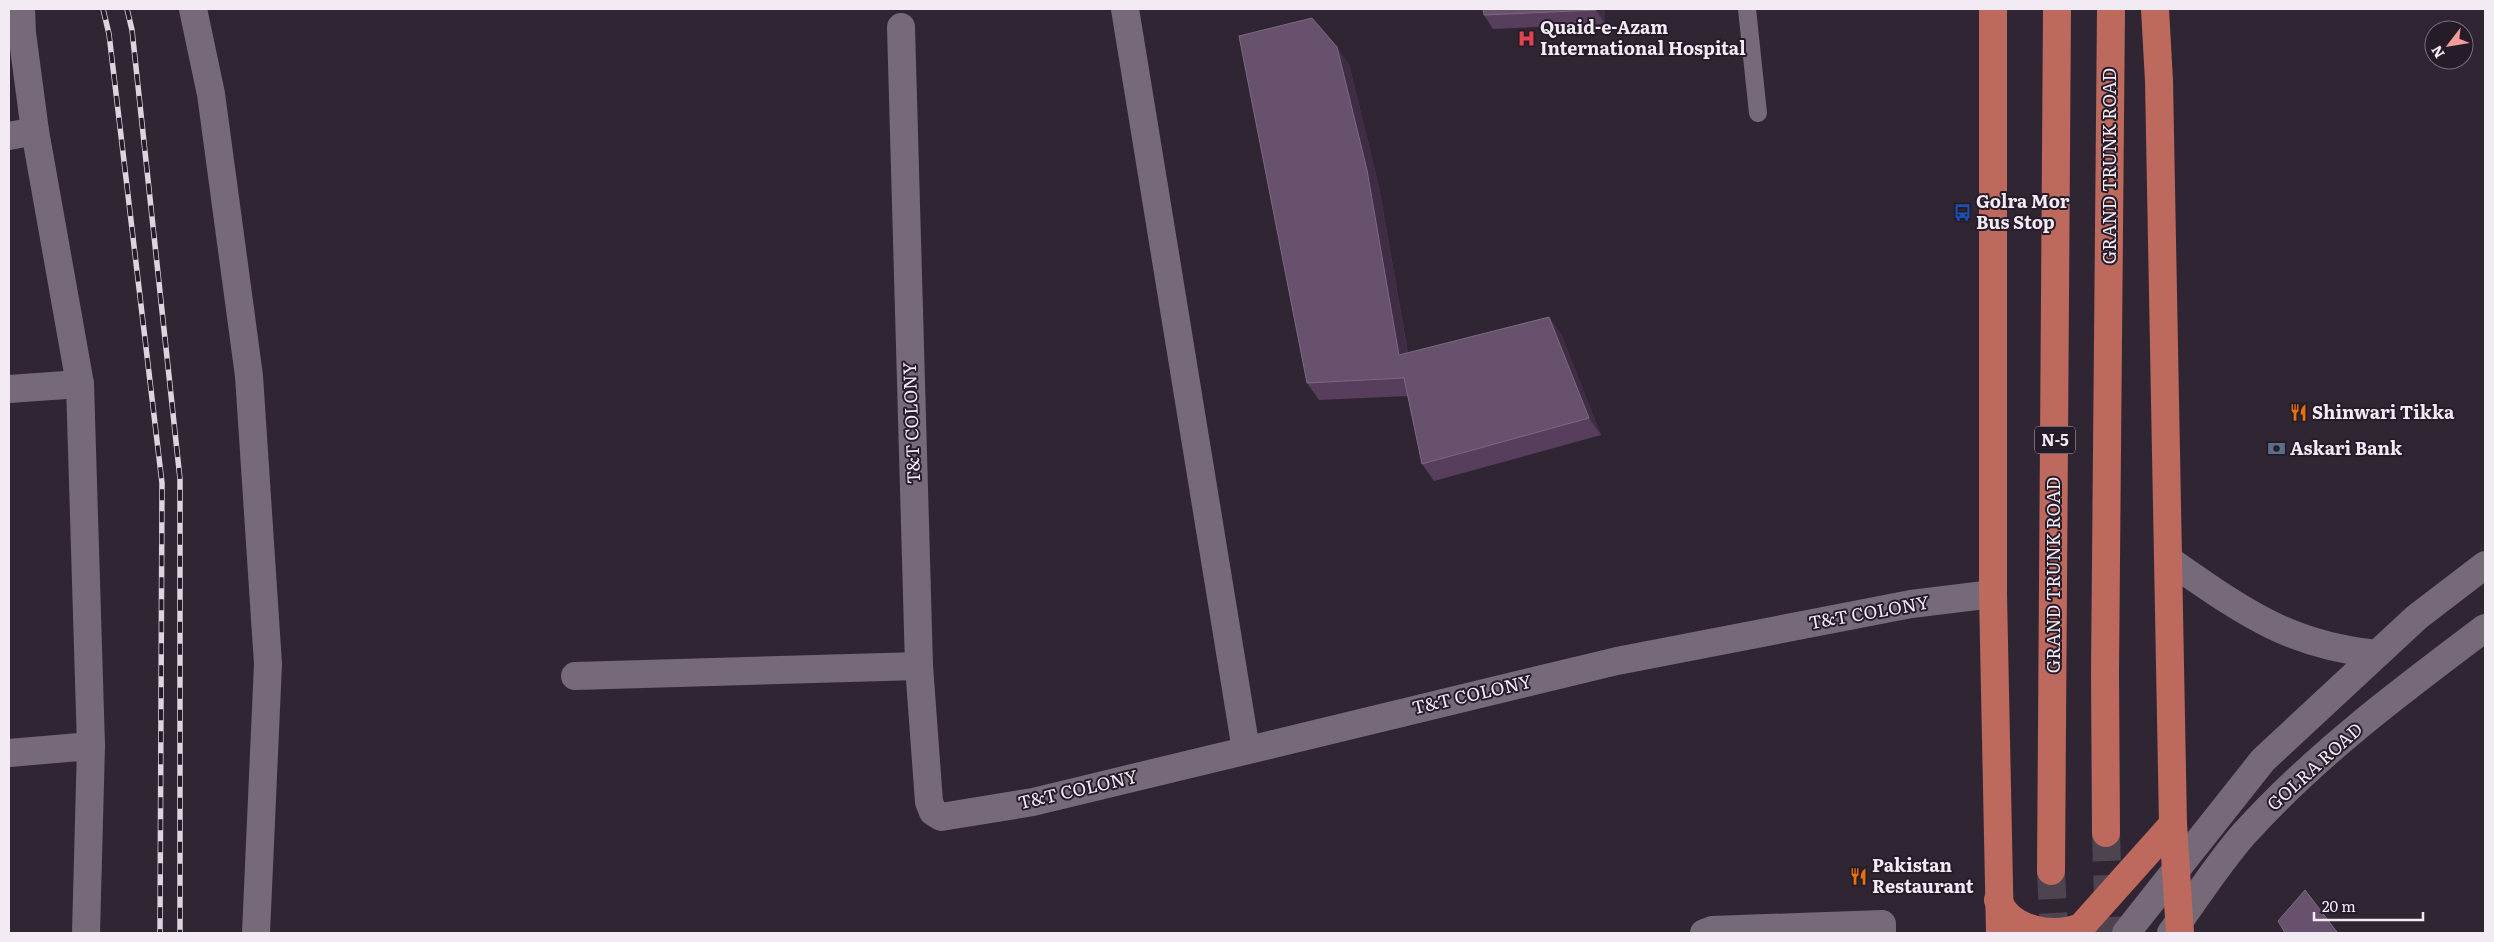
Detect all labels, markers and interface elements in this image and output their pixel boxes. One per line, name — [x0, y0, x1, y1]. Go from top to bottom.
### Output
place label: Quaid-e-Azam International Hospital — [1540, 13, 1746, 61]
north arrow — [2424, 20, 2474, 70]
hospital icon: Quaid-e-Azam International Hospital — [1516, 28, 1536, 48]
text: N — [2425, 42, 2449, 62]
street label: GRAND TRUNK ROAD — [2095, 68, 2122, 264]
place label: Golra Mor Bus Stop — [1976, 187, 2070, 235]
bus stop icon: Golra Mor Bus Stop — [1952, 202, 1972, 222]
street label: T&T COLONY — [895, 361, 926, 485]
place label: Shinwari Tikka — [2312, 398, 2455, 425]
restaurant icon: Shinwari Tikka — [2288, 403, 2308, 423]
road number: N-5 — [2035, 426, 2075, 454]
place label: Askari Bank — [2290, 434, 2403, 461]
bank icon: Askari Bank — [2266, 439, 2286, 459]
street label: GRAND TRUNK ROAD — [2039, 477, 2066, 673]
street label: T&T COLONY — [1806, 588, 1931, 635]
street label: T&T COLONY — [1409, 667, 1534, 720]
street label: GOLRA ROAD — [2260, 715, 2368, 816]
street label: T&T COLONY — [1015, 762, 1140, 815]
place label: Pakistan Restaurant — [1872, 851, 1974, 899]
restaurant icon: Pakistan Restaurant — [1848, 866, 1868, 886]
scale bar — [2314, 890, 2423, 922]
text: 20 m — [2322, 894, 2356, 917]

